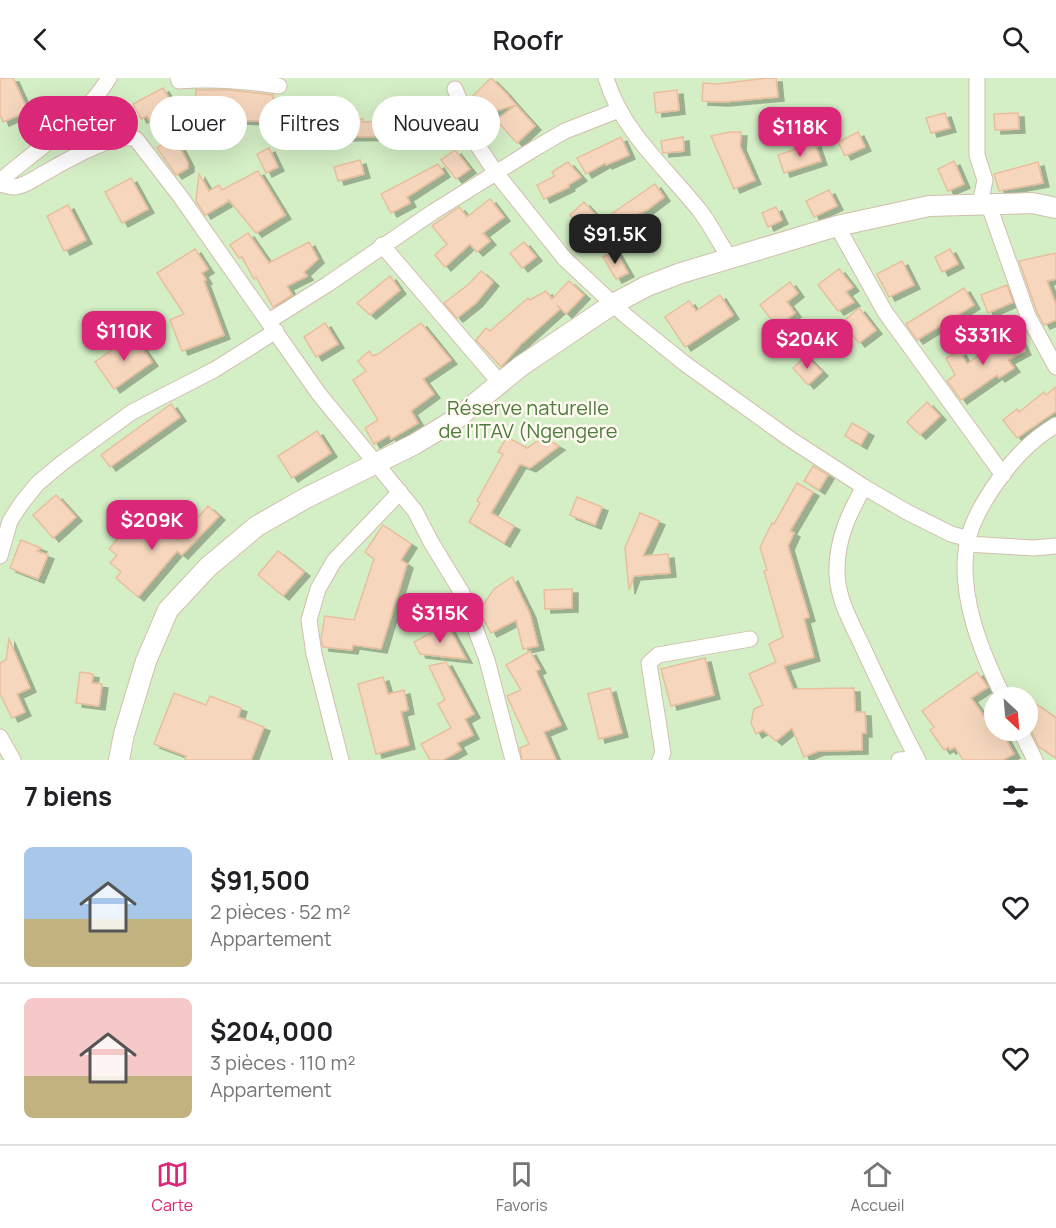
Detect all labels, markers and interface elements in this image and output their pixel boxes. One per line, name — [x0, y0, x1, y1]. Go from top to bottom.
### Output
text: Roofr — [493, 21, 563, 58]
icon: back — [24, 23, 57, 56]
icon: search — [999, 23, 1032, 56]
chip: Acheter — [18, 96, 138, 150]
chip: Louer — [150, 96, 247, 150]
chip: Filtres — [259, 96, 360, 150]
chip: Nouveau — [372, 96, 500, 150]
pin: $118K — [758, 107, 842, 158]
text: $118K — [772, 113, 828, 140]
pin: $91.5K — [566, 214, 664, 265]
text: $91.5K — [583, 220, 647, 247]
pin: $110K — [82, 311, 166, 362]
pin: $331K — [941, 315, 1025, 366]
text: $110K — [96, 317, 152, 344]
pin: $204K — [765, 319, 849, 370]
text: $331K — [954, 321, 1012, 348]
text: $204K — [776, 325, 838, 352]
park label: Réserve naturelle de l'ITAV (Ngengere — [439, 394, 617, 444]
pin: $209K — [110, 500, 194, 551]
text: $209K — [121, 506, 184, 533]
pin: $315K — [398, 593, 482, 644]
text: $315K — [411, 599, 469, 626]
north arrow — [984, 687, 1038, 741]
map controls — [984, 687, 1038, 741]
text: 7 biens — [24, 778, 112, 814]
icon: filters — [999, 780, 1032, 813]
text: $91,500 — [210, 862, 310, 898]
icon: home — [72, 871, 144, 943]
icon: heart — [999, 891, 1032, 924]
text: 2 pièces · 52 m² — [210, 898, 350, 925]
text: Appartement — [210, 925, 332, 952]
text: $204,000 — [210, 1013, 333, 1049]
icon: home — [72, 1022, 144, 1094]
icon: heart — [999, 1042, 1032, 1075]
text: 3 pièces · 110 m² — [210, 1049, 356, 1076]
text: Appartement — [210, 1076, 332, 1103]
tab: Carte — [152, 1158, 193, 1216]
tab: Favoris — [496, 1158, 548, 1216]
tab: Accueil — [851, 1158, 904, 1216]

